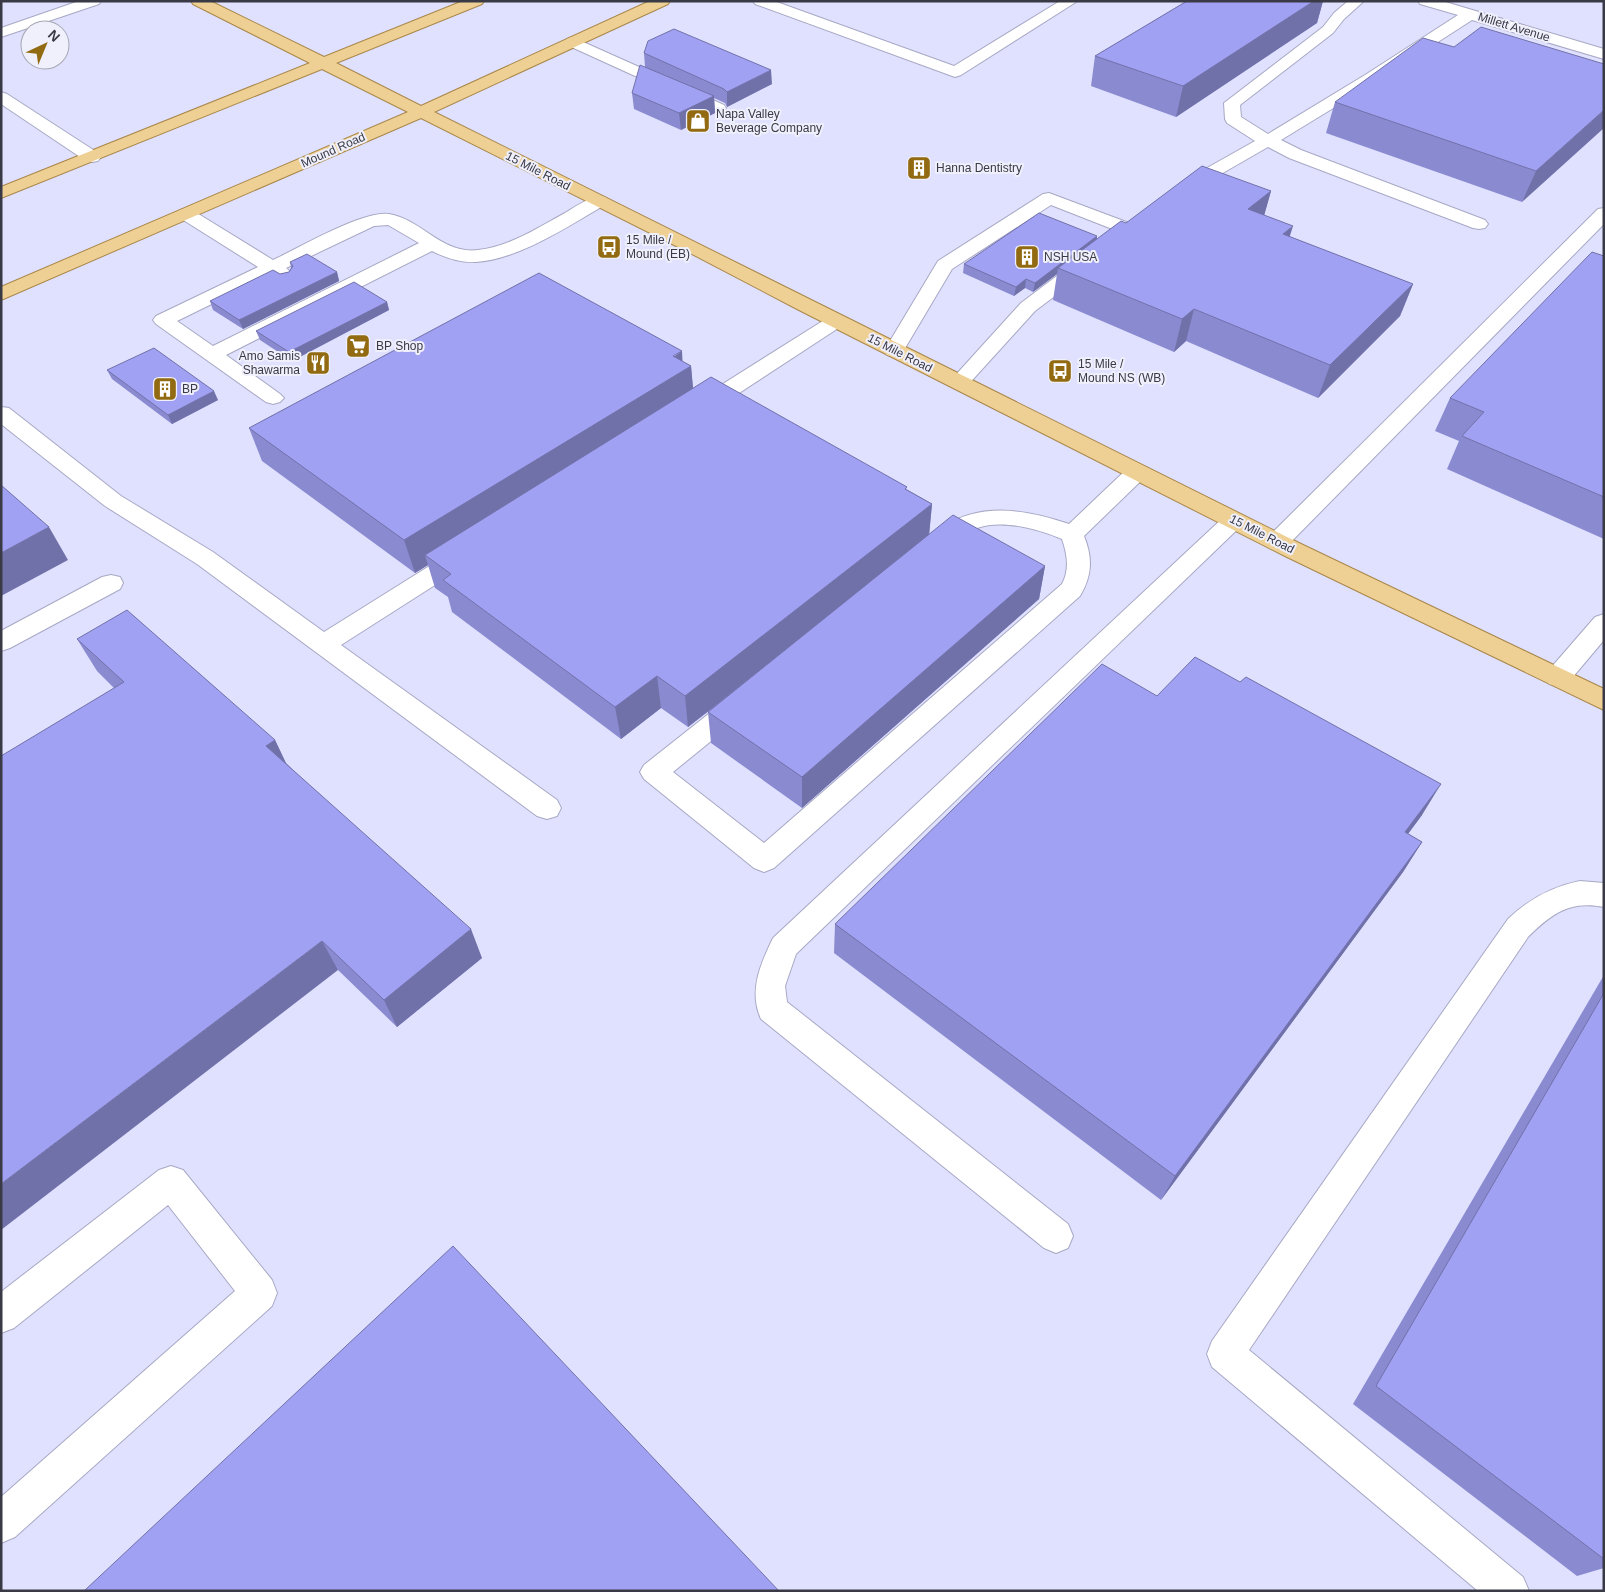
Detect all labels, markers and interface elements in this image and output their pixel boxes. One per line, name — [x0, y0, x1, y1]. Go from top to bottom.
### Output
street label: Millett Avenue — [1476, 9, 1552, 45]
north arrow — [20, 20, 70, 70]
text: N — [45, 26, 63, 45]
place label: Napa Valley Beverage Company — [716, 107, 822, 135]
shop icon: Napa Valley Beverage Company — [685, 108, 711, 134]
street label: Mound Road — [299, 130, 367, 170]
street label: 15 Mile Road — [503, 149, 573, 193]
building icon: Hanna Dentistry — [906, 155, 932, 181]
place label: Hanna Dentistry — [936, 161, 1022, 175]
place label: 15 Mile / Mound (EB) — [626, 233, 690, 261]
bus stop icon: 15 Mile / Mound (EB) — [596, 234, 622, 260]
building icon: NSH USA — [1014, 244, 1040, 270]
place label: NSH USA — [1044, 250, 1097, 264]
street label: 15 Mile Road — [865, 331, 935, 375]
supermarket icon: BP Shop — [345, 333, 371, 359]
place label: BP Shop — [376, 339, 423, 353]
place label: Amo Samis Shawarma — [239, 349, 300, 377]
restaurant icon: Amo Samis Shawarma — [305, 350, 331, 376]
place label: 15 Mile / Mound NS (WB) — [1078, 357, 1165, 385]
bus stop icon: 15 Mile / Mound NS (WB) — [1047, 358, 1073, 384]
building icon: BP — [152, 376, 178, 402]
place label: BP — [182, 382, 198, 396]
street label: 15 Mile Road — [1227, 512, 1297, 556]

